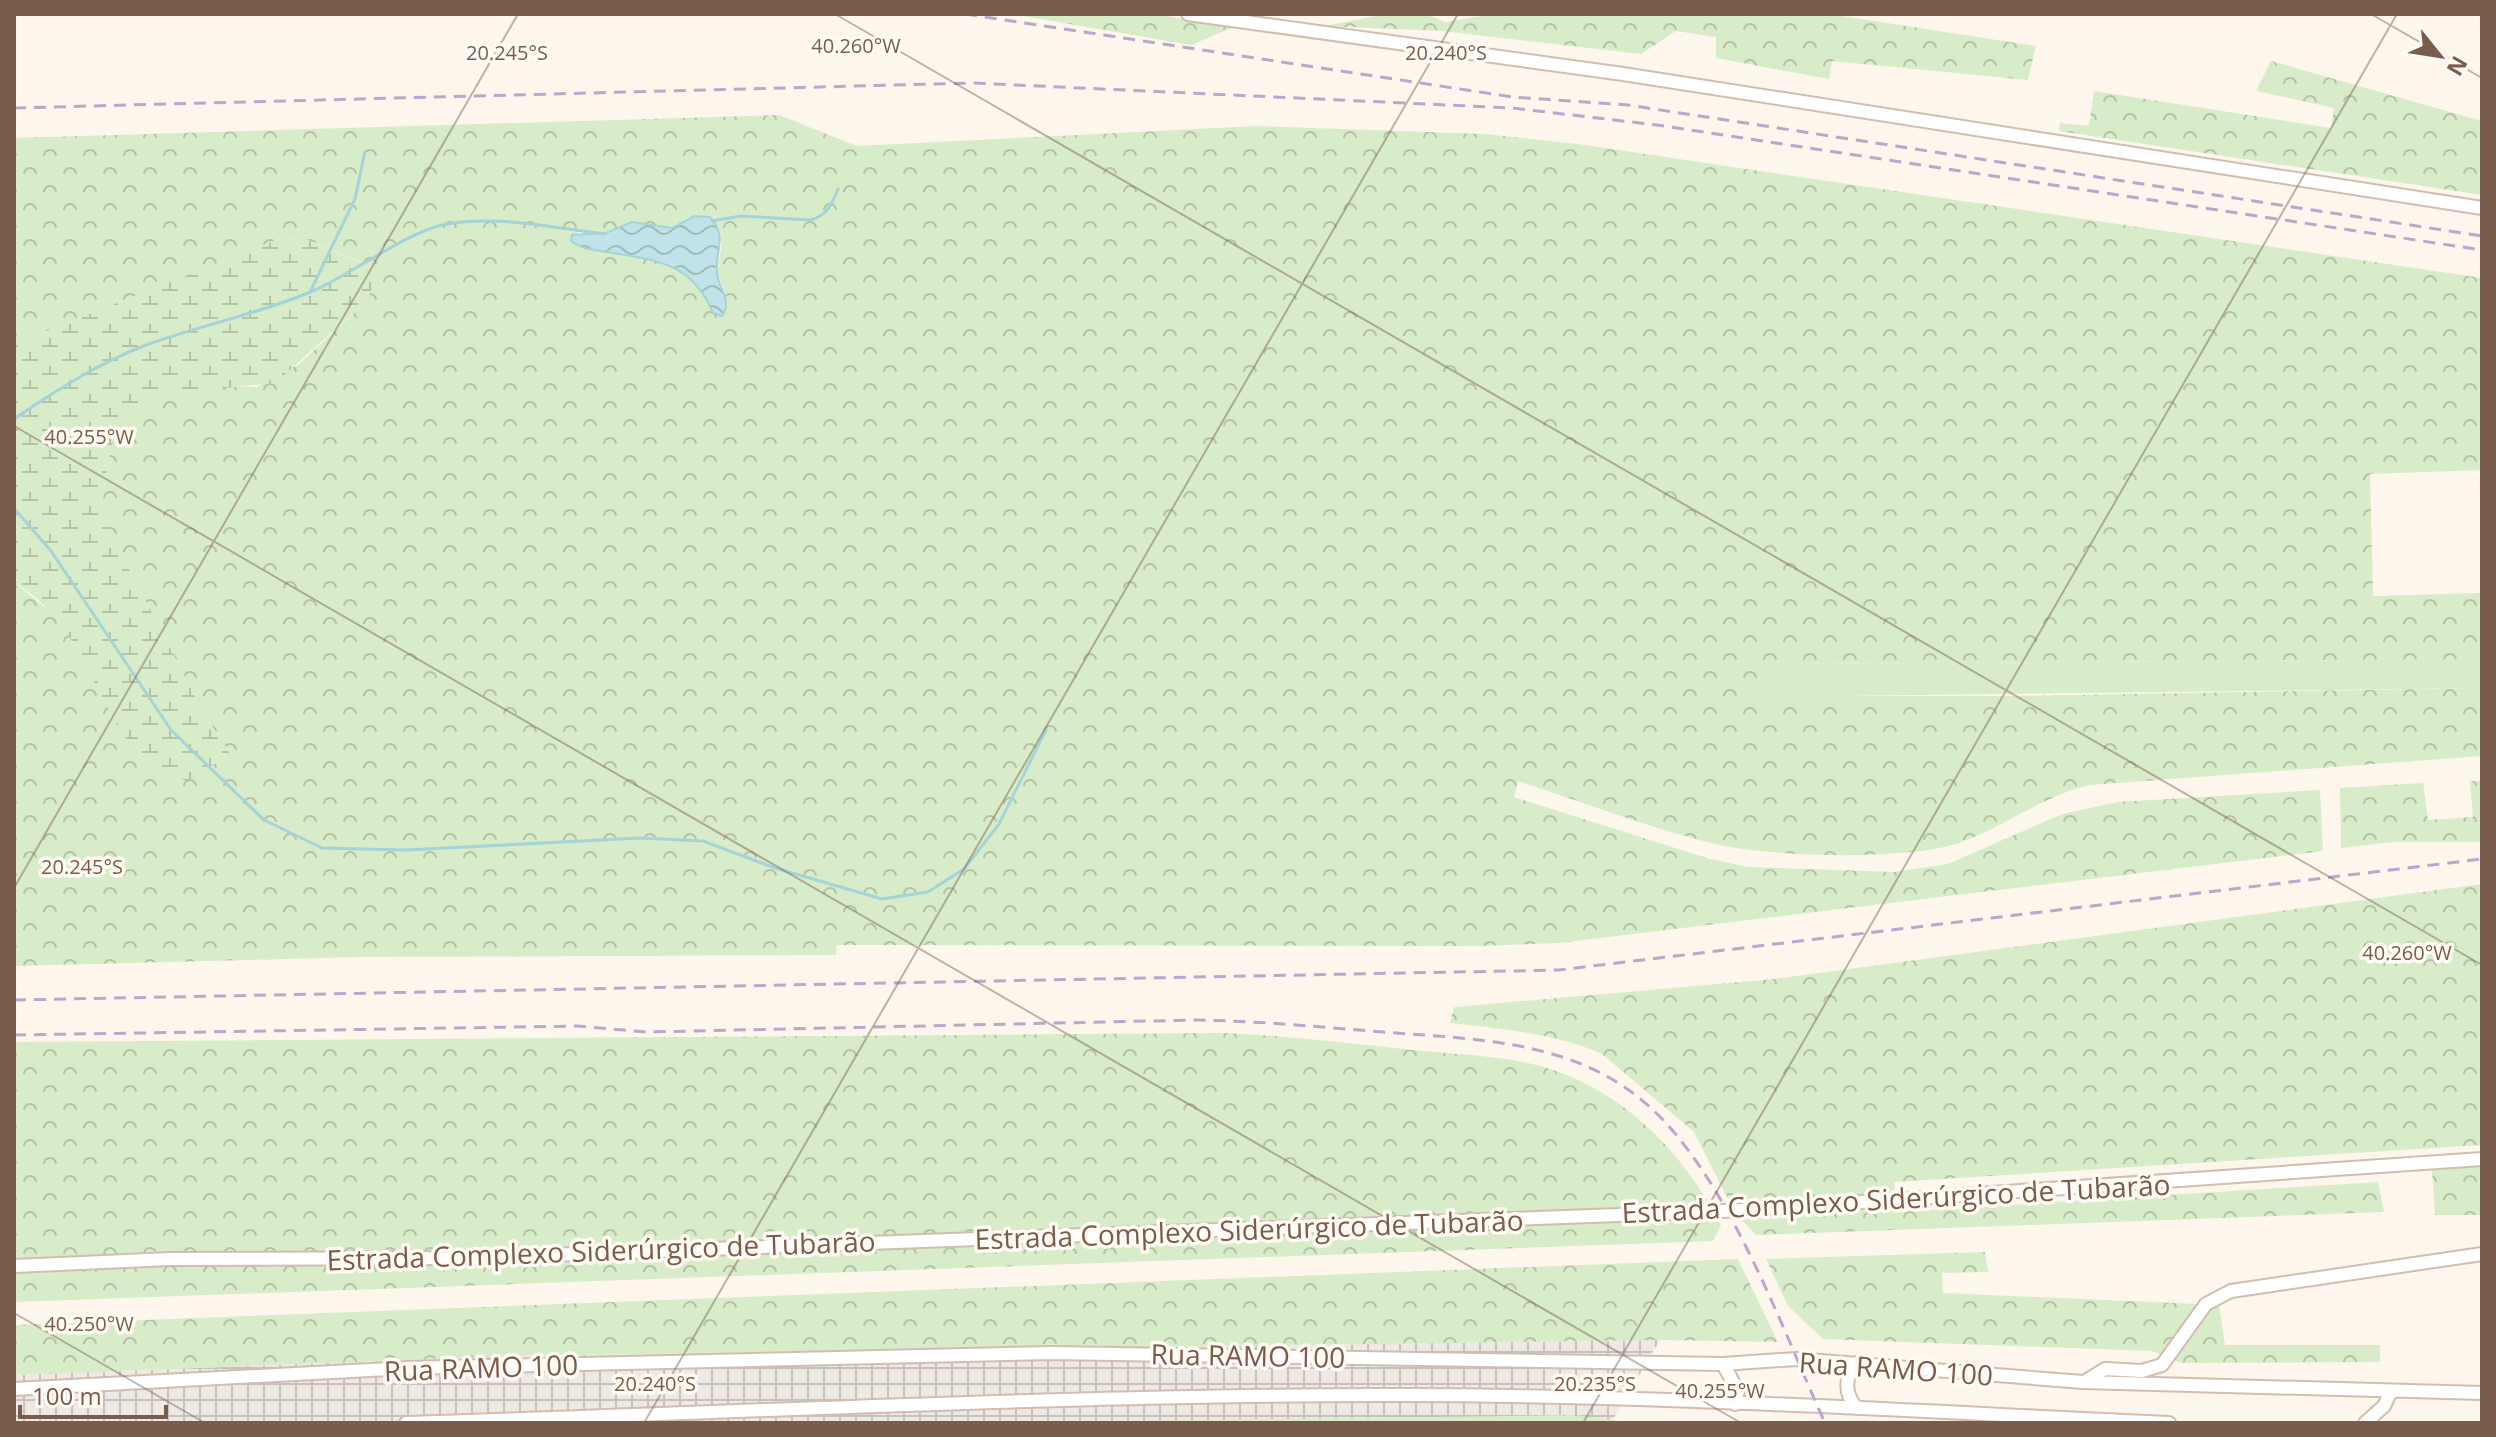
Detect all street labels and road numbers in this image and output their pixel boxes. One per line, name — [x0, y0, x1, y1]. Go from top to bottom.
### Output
street label: Estrada Complexo Siderúrgico de Tubarão — [1621, 1165, 2171, 1231]
street label: Estrada Complexo Siderúrgico de Tubarão — [974, 1200, 1524, 1258]
street label: Estrada Complexo Siderúrgico de Tubarão — [326, 1221, 876, 1279]
street label: Rua RAMO 100 — [1150, 1334, 1346, 1376]
street label: Rua RAMO 100 — [1798, 1342, 1994, 1394]
street label: Rua RAMO 100 — [383, 1345, 579, 1389]

